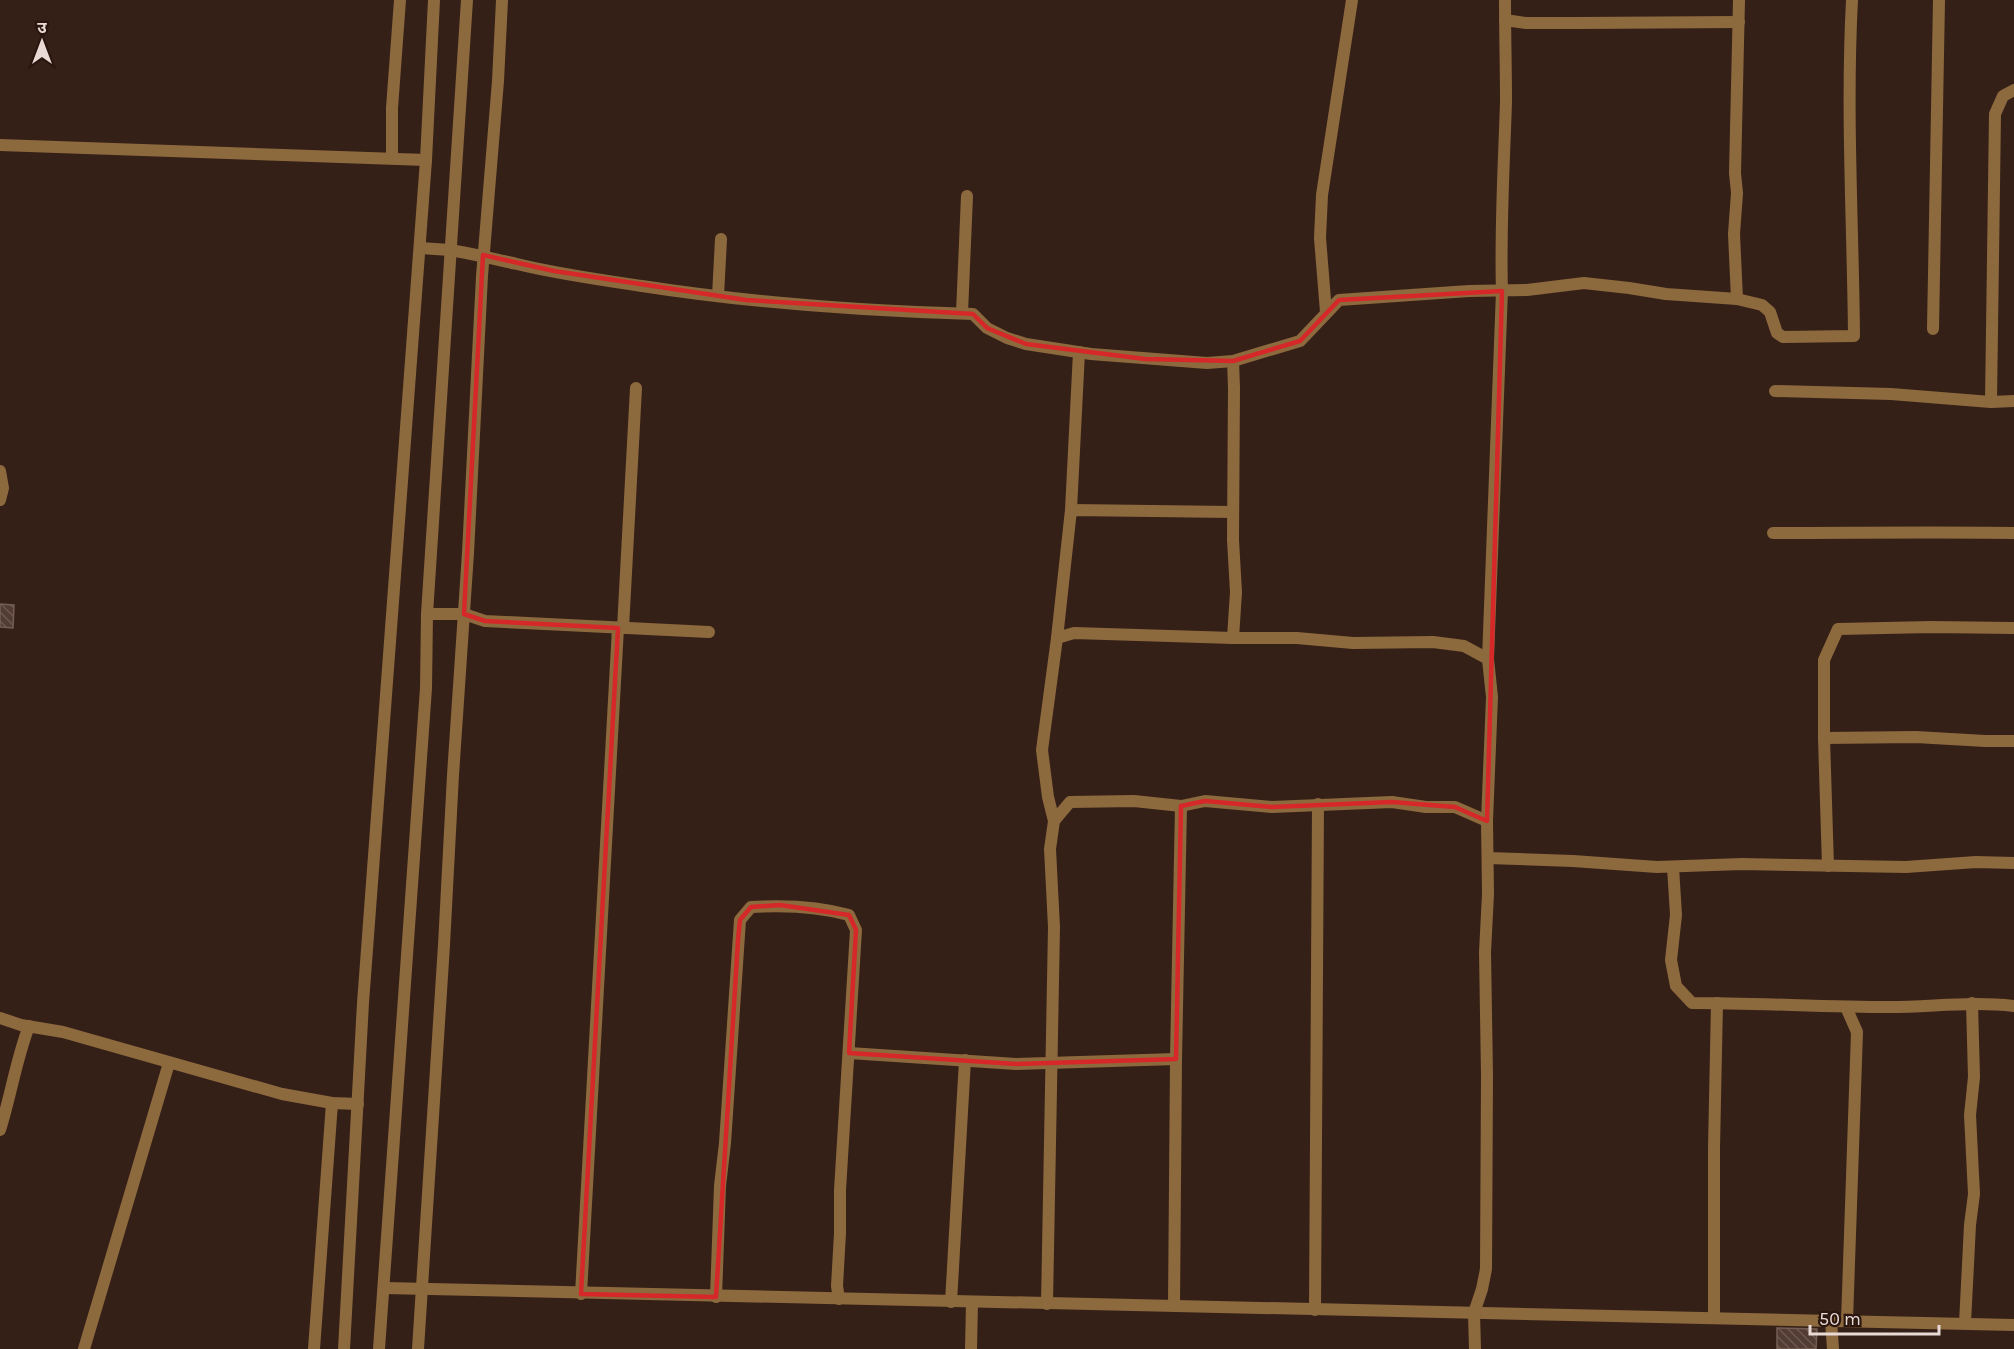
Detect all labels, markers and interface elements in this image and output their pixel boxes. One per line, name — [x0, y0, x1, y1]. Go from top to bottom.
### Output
north arrow — [12, 12, 72, 72]
text: उ — [37, 18, 47, 37]
scale bar — [1810, 1298, 1939, 1336]
text: 50 m — [1819, 1308, 1861, 1330]

